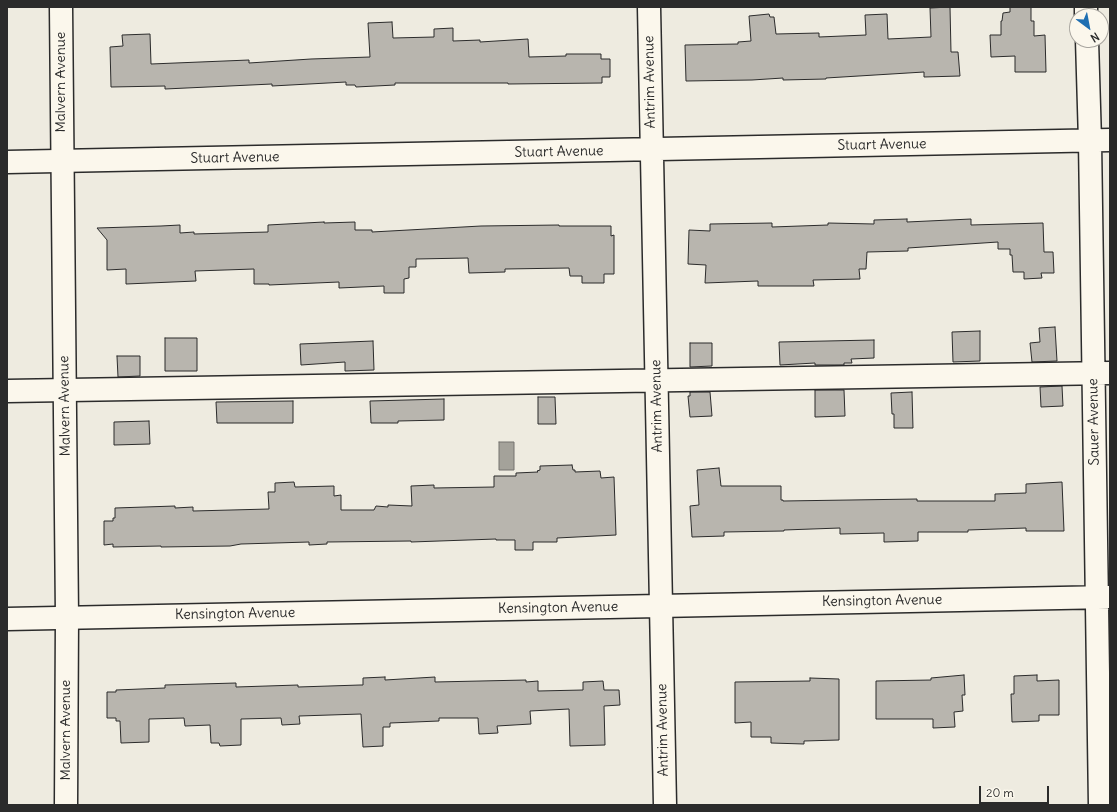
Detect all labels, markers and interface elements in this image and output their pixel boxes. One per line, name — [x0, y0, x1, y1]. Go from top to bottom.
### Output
north arrow — [1069, 8, 1109, 48]
text: N — [1088, 29, 1102, 45]
street label: Malvern Avenue — [53, 32, 69, 132]
street label: Antrim Avenue — [641, 35, 659, 129]
street label: Stuart Avenue — [837, 136, 927, 154]
street label: Stuart Avenue — [514, 143, 604, 161]
street label: Stuart Avenue — [190, 149, 280, 167]
street label: Malvern Avenue — [56, 355, 74, 457]
street label: Antrim Avenue — [648, 359, 666, 453]
street label: Sauer Avenue — [1085, 378, 1103, 466]
street label: Kensington Avenue — [822, 592, 942, 610]
street label: Kensington Avenue — [498, 599, 618, 617]
street label: Kensington Avenue — [175, 605, 295, 623]
street label: Malvern Avenue — [58, 680, 74, 780]
street label: Antrim Avenue — [654, 683, 672, 777]
scale bar — [981, 778, 1051, 804]
text: 20 m — [986, 785, 1014, 800]

